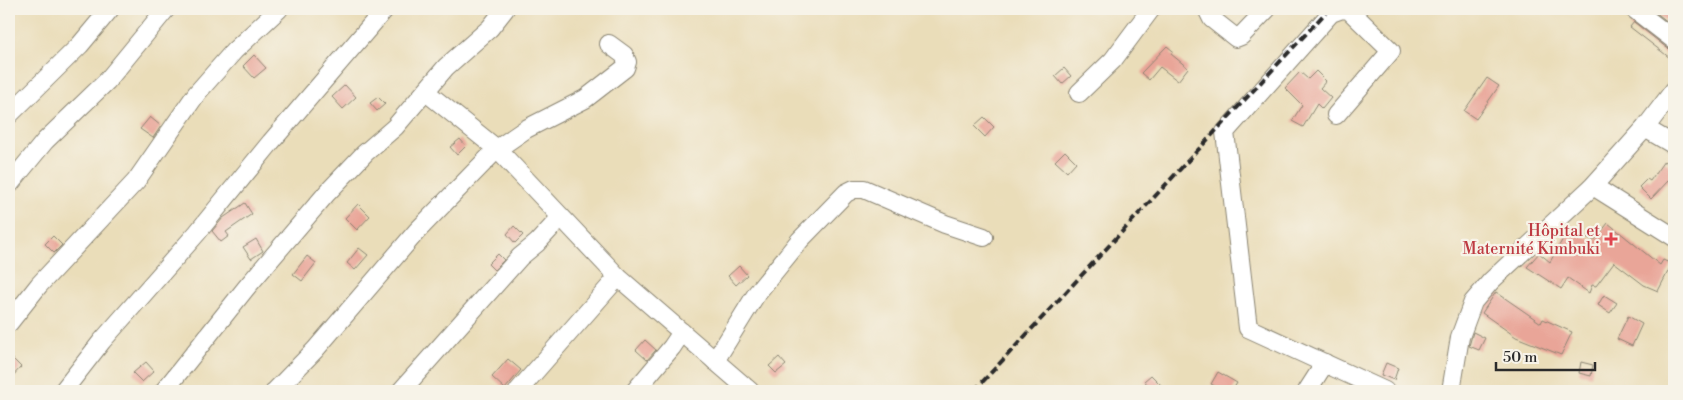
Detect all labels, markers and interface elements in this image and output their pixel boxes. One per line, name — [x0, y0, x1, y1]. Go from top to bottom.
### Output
place label: Hôpital et Maternité Kimbuki — [1463, 221, 1600, 259]
marker: Hôpital et Maternité Kimbuki — [1604, 232, 1618, 246]
scale bar — [1496, 340, 1594, 372]
text: 50 m — [1503, 348, 1537, 367]

